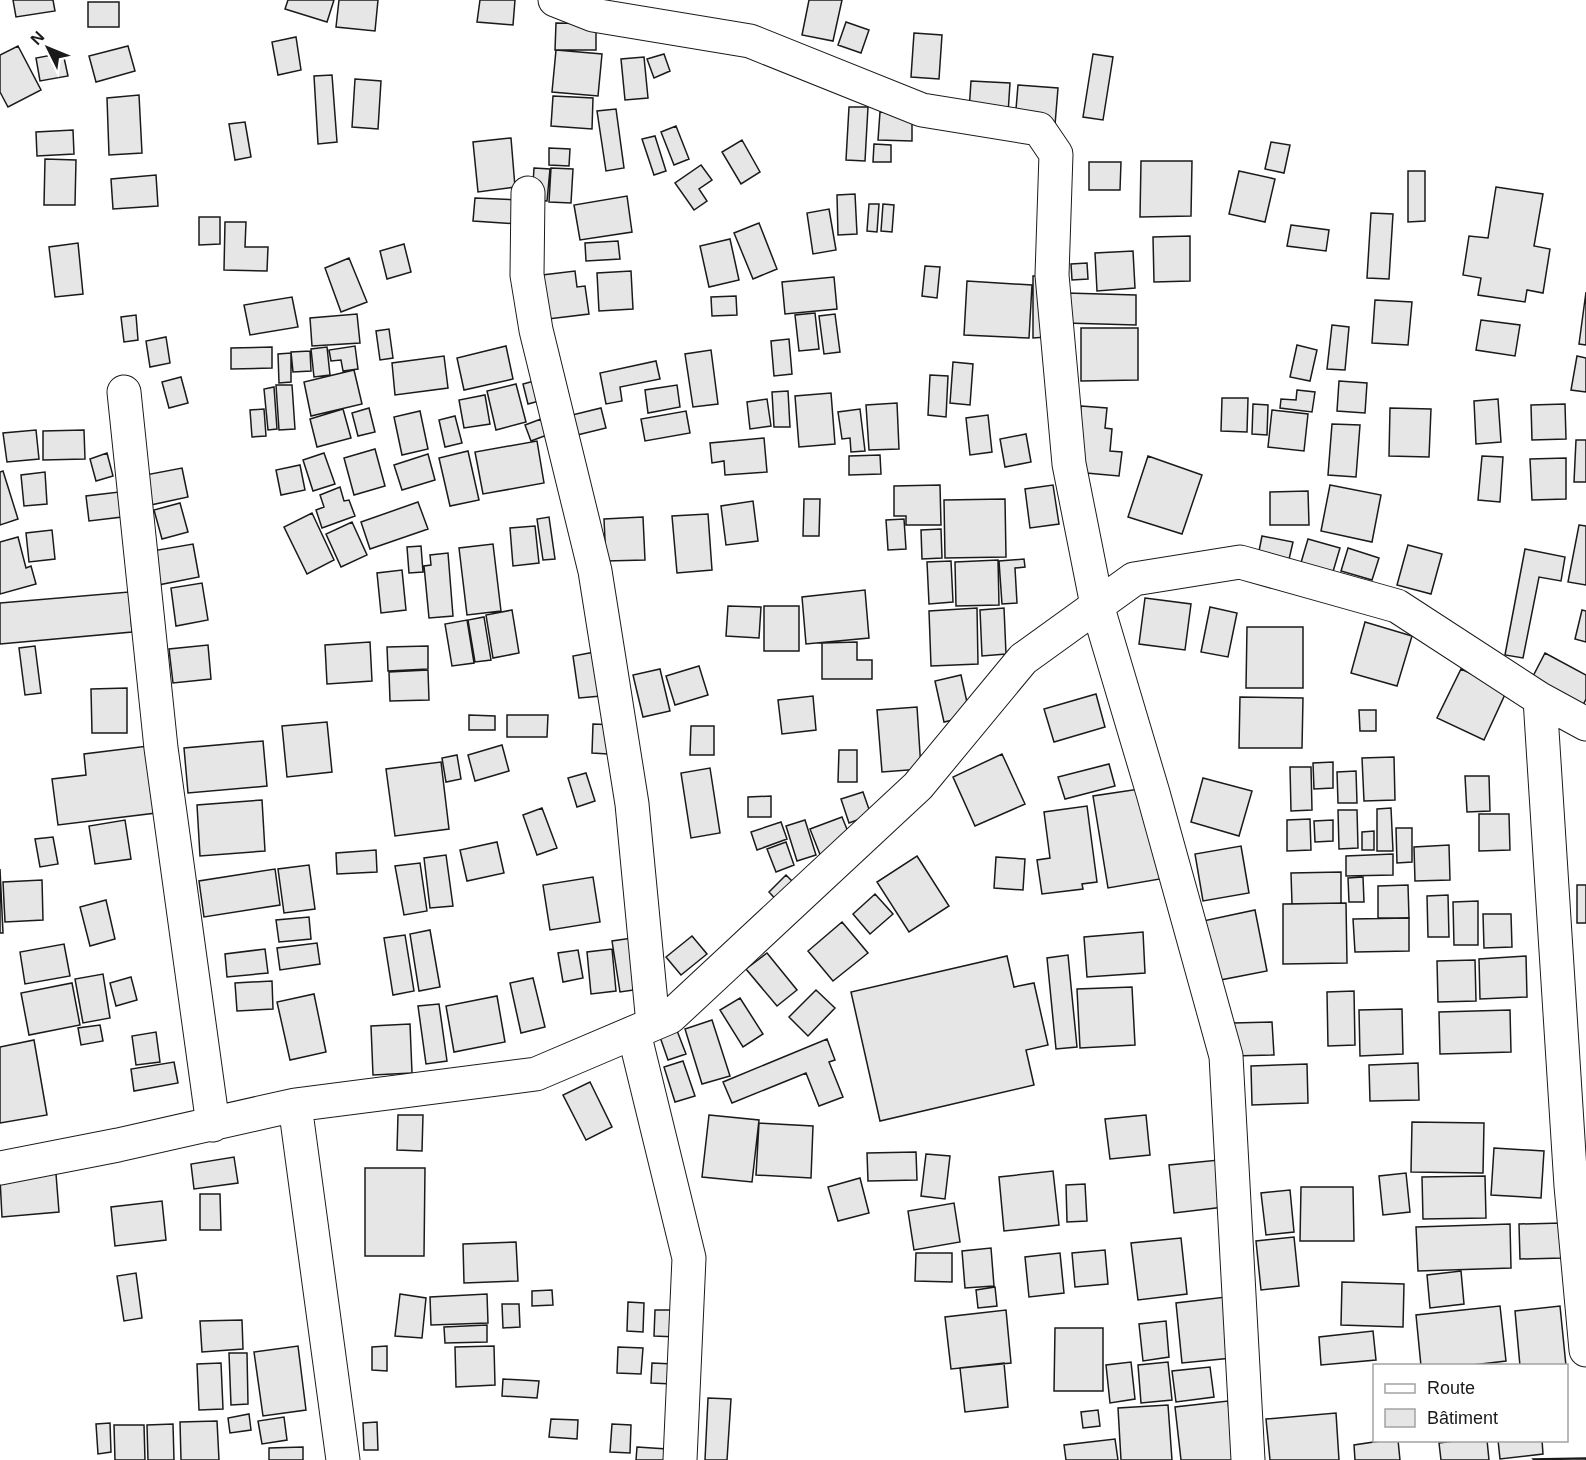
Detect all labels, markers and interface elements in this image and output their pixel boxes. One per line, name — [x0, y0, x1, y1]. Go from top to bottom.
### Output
north arrow — [18, 18, 78, 78]
text: N — [27, 28, 48, 48]
legend — [1373, 1364, 1568, 1442]
text: Route — [1427, 1378, 1475, 1398]
text: Bâtiment — [1427, 1408, 1498, 1428]

